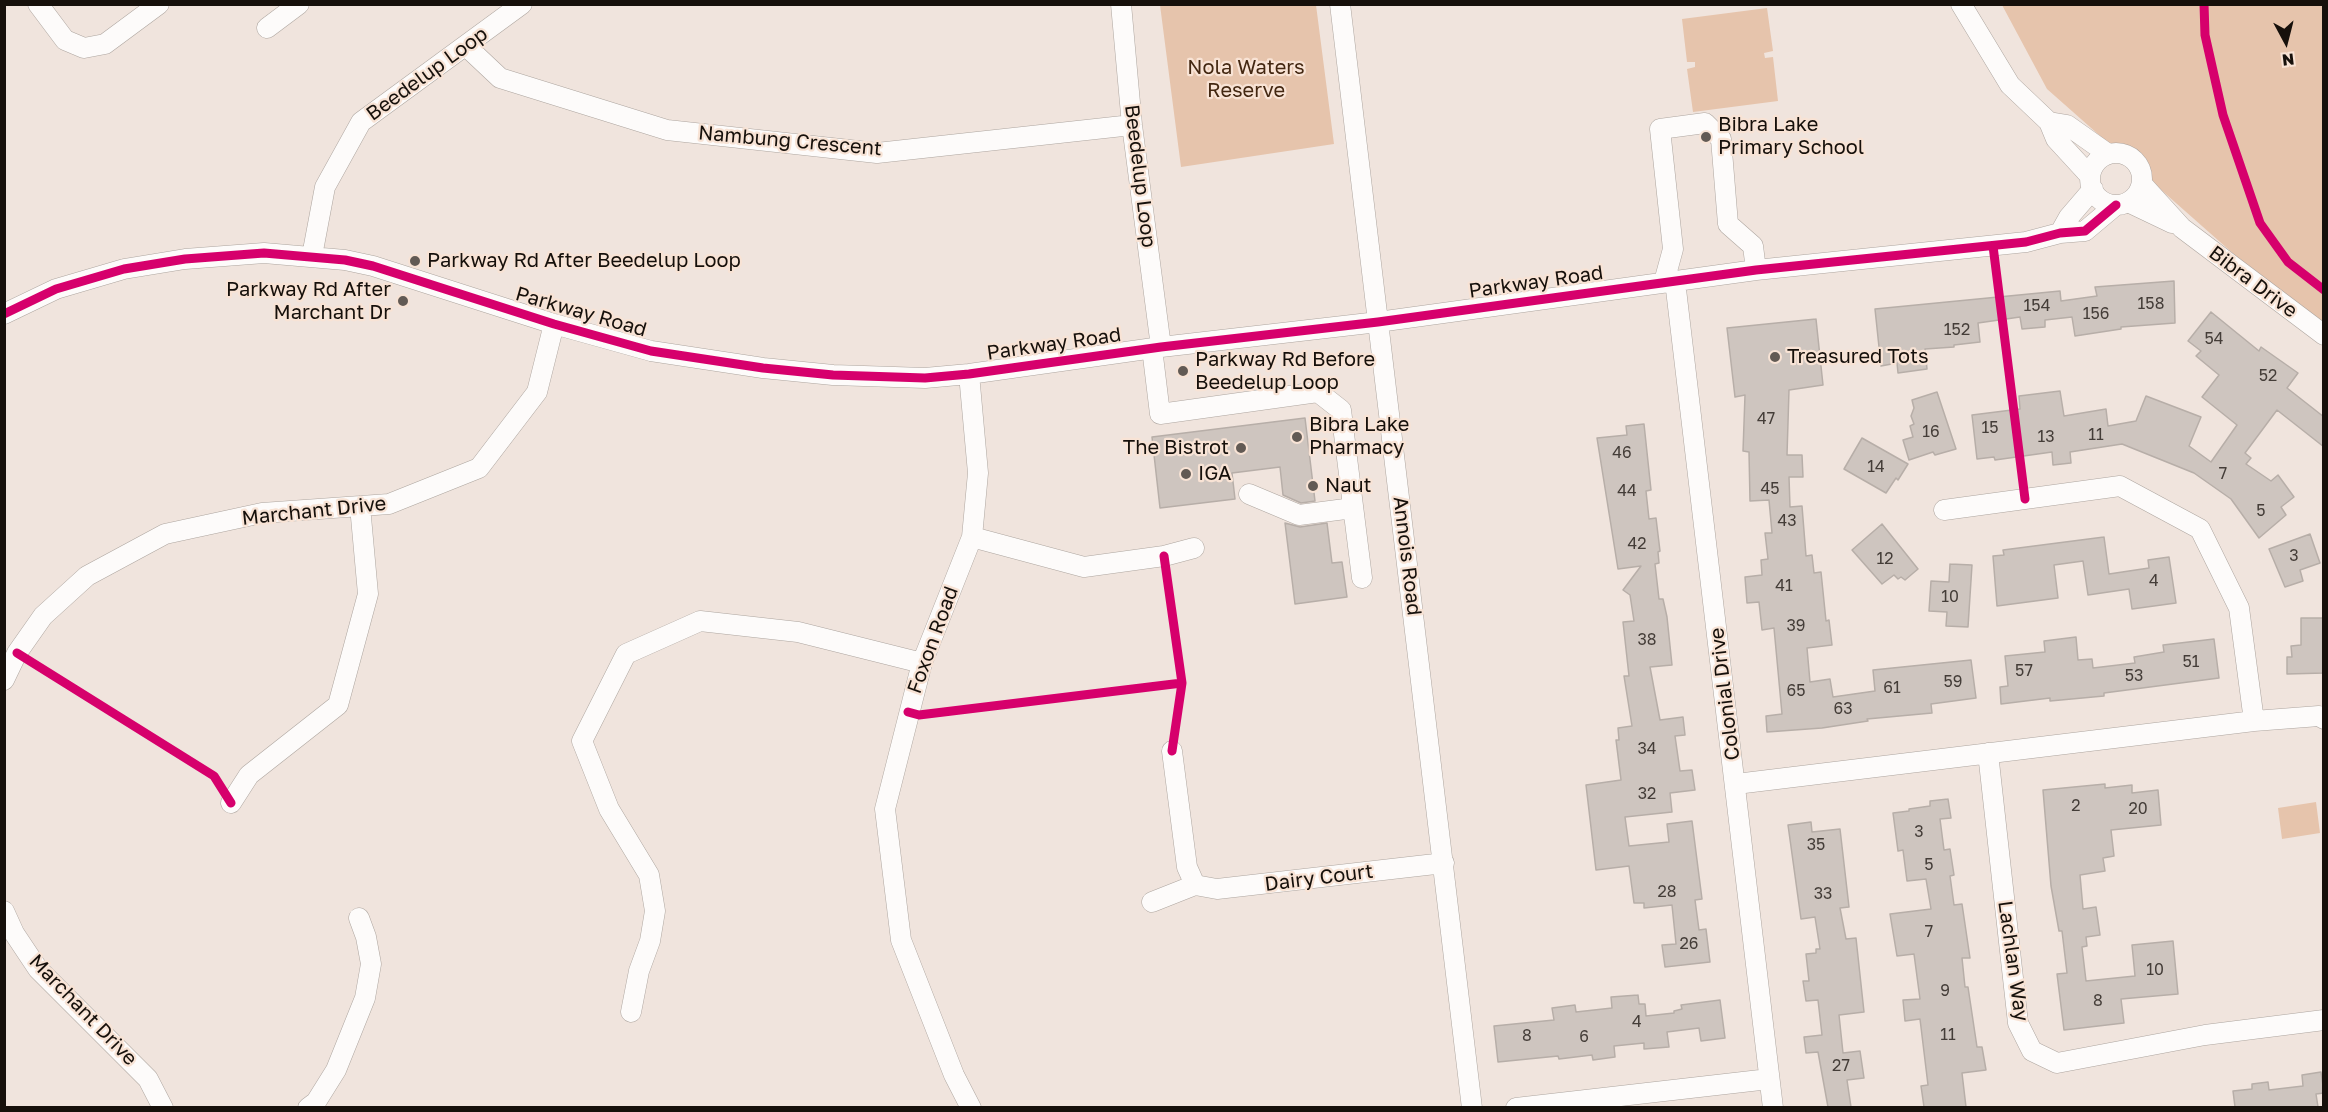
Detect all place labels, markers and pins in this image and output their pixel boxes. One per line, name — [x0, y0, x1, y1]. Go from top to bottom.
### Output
place label: Bibra Lake Primary School — [1718, 113, 1864, 160]
marker: Bibra Lake Primary School — [1699, 130, 1713, 144]
place label: Parkway Rd After Beedelup Loop — [427, 249, 741, 273]
marker: Parkway Rd After Beedelup Loop — [408, 254, 422, 268]
place label: Parkway Rd After Marchant Dr — [226, 278, 391, 325]
marker: Parkway Rd After Marchant Dr — [396, 294, 410, 308]
place label: Treasured Tots — [1787, 345, 1928, 369]
place label: Parkway Rd Before Beedelup Loop — [1195, 348, 1375, 395]
marker: Treasured Tots — [1768, 350, 1782, 364]
marker: Parkway Rd Before Beedelup Loop — [1176, 364, 1190, 378]
place label: Bibra Lake Pharmacy — [1309, 413, 1409, 460]
marker: Bibra Lake Pharmacy — [1290, 430, 1304, 444]
place label: The Bistrot — [1123, 436, 1229, 460]
marker: The Bistrot — [1234, 441, 1248, 455]
place label: IGA — [1198, 462, 1231, 486]
marker: IGA — [1179, 467, 1193, 481]
place label: Naut — [1325, 474, 1372, 498]
marker: Naut — [1306, 479, 1320, 493]

